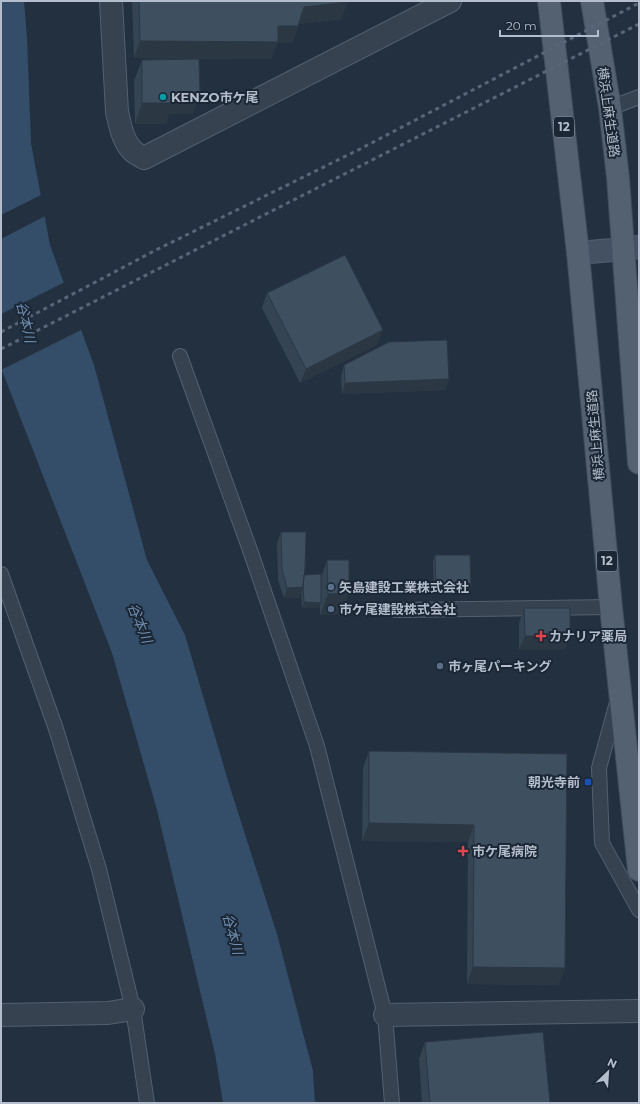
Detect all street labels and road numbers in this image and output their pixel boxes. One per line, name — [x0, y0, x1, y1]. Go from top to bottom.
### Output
street label: 横浜上麻生道路 — [595, 66, 623, 158]
road number: 12 — [554, 117, 574, 137]
street label: 横浜上麻生道路 — [583, 389, 607, 481]
road number: 12 — [597, 551, 617, 571]

